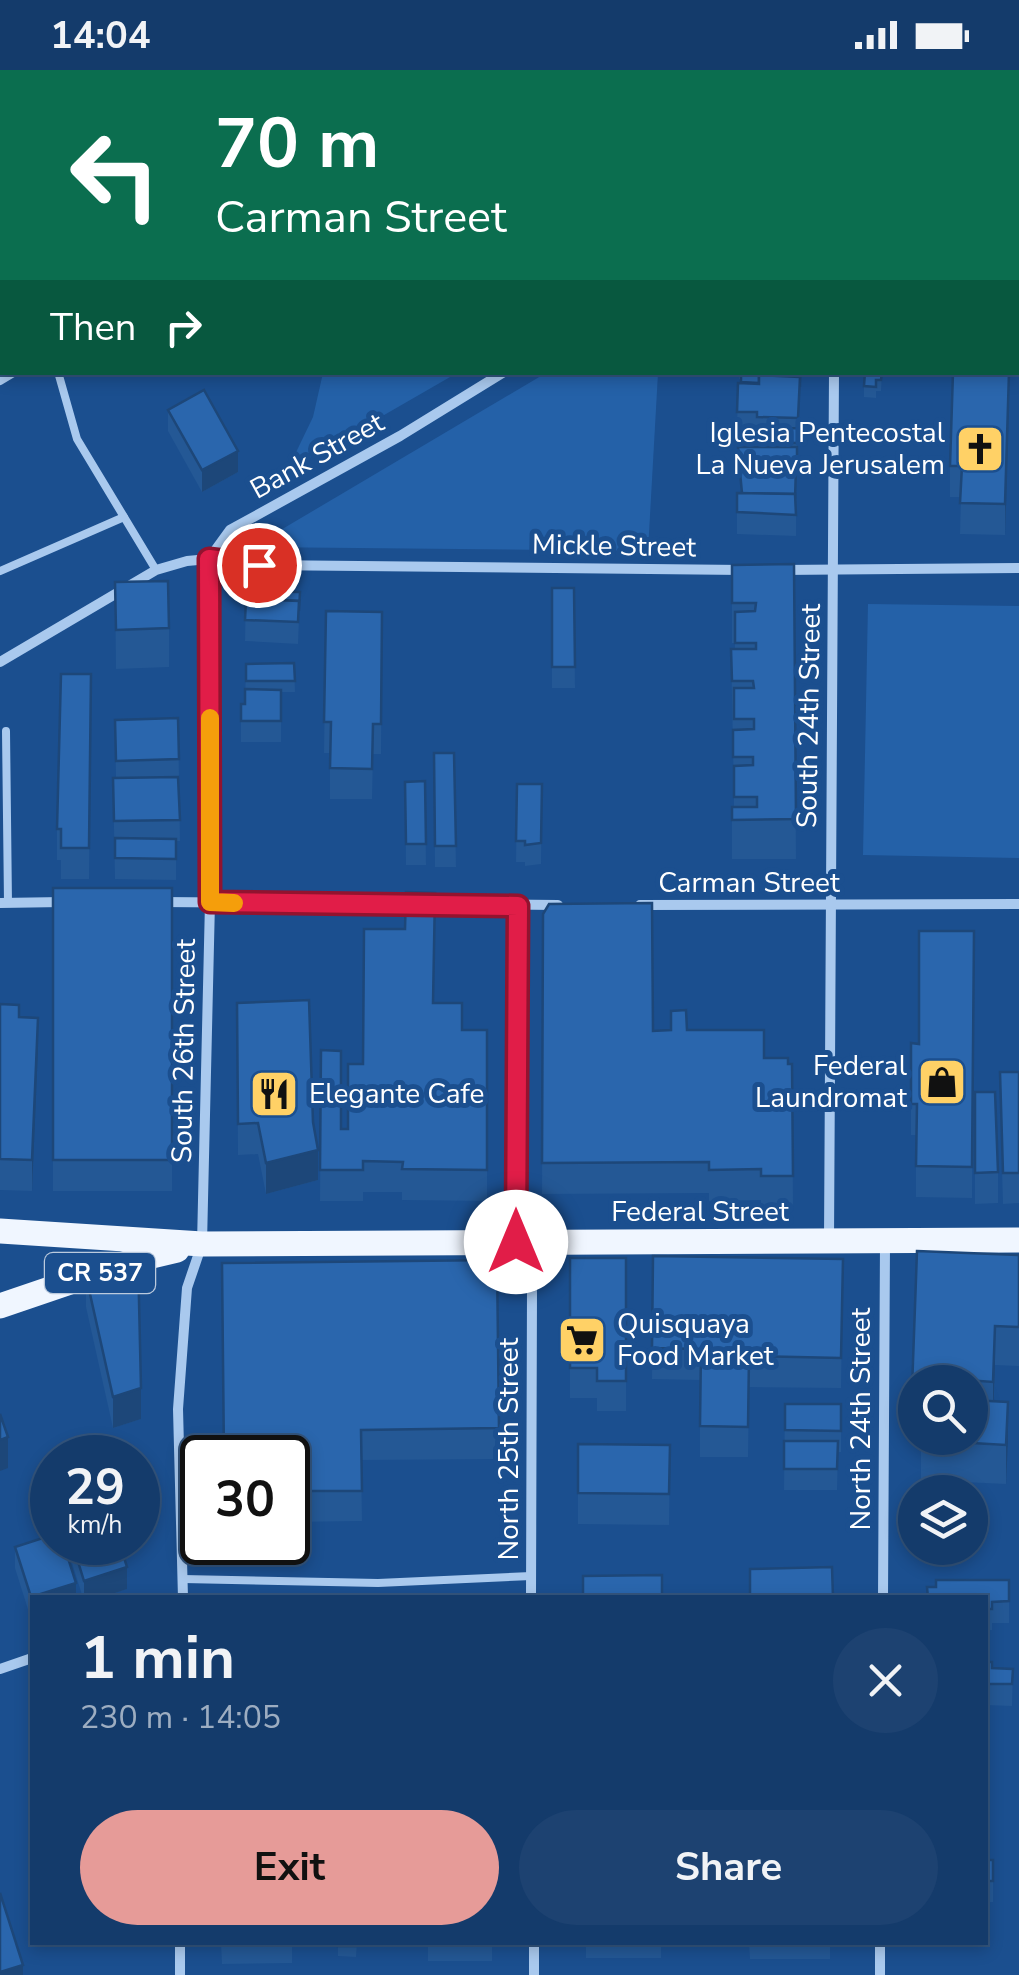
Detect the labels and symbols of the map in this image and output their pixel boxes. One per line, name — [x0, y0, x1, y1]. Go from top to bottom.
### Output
street label: Bank Street — [243, 404, 391, 508]
place label: Iglesia Pentecostal La Nueva Jerusalem — [695, 414, 946, 484]
church icon: Iglesia Pentecostal La Nueva Jerusalem — [954, 423, 1006, 475]
pin — [217, 523, 302, 608]
street label: Mickle Street — [532, 526, 697, 566]
street label: South 24th Street — [788, 603, 830, 828]
street label: Carman Street — [658, 864, 840, 902]
street label: South 26th Street — [163, 938, 205, 1163]
place label: Federal Laundromat — [755, 1047, 908, 1117]
shop icon: Federal Laundromat — [916, 1056, 968, 1108]
restaurant icon: Elegante Cafe — [248, 1068, 300, 1120]
place label: Elegante Cafe — [309, 1075, 484, 1113]
position arrow — [464, 1190, 568, 1294]
street label: Federal Street — [611, 1193, 789, 1231]
road number: CR 537 — [45, 1253, 155, 1293]
place label: Quisquaya Food Market — [617, 1305, 774, 1375]
street label: North 24th Street — [842, 1307, 880, 1530]
supermarket icon: Quisquaya Food Market — [556, 1314, 608, 1366]
street label: North 25th Street — [490, 1337, 528, 1560]
speed limit sign: 30 — [180, 1435, 310, 1565]

